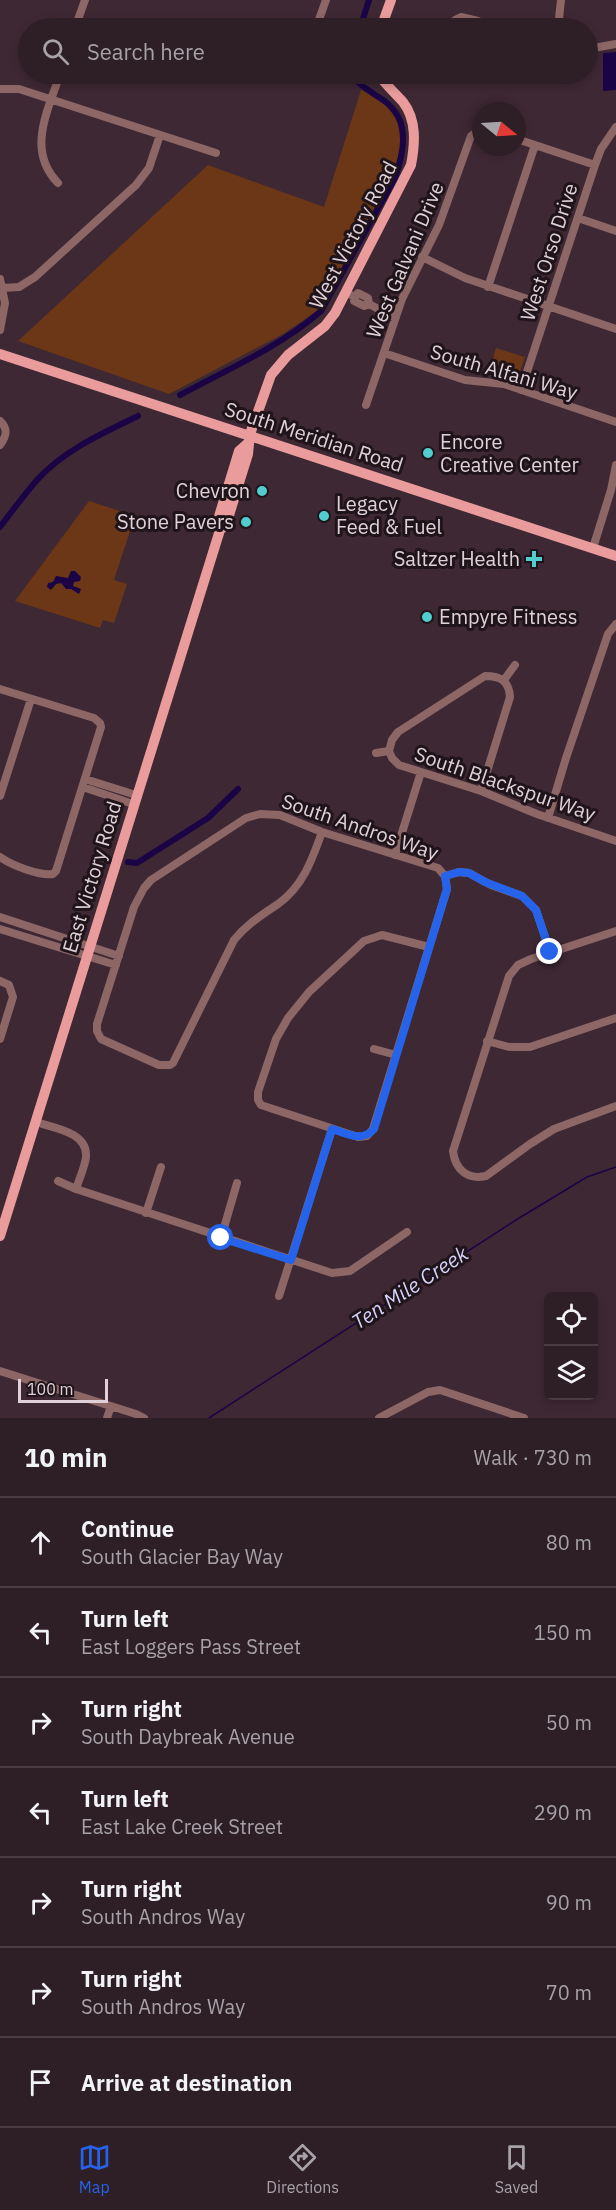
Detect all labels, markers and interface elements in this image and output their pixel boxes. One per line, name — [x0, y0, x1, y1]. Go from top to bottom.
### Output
search box — [18, 18, 598, 84]
icon: search — [39, 35, 72, 68]
text: Search here — [87, 37, 205, 66]
north arrow — [472, 102, 526, 156]
street label: West Victory Road — [302, 156, 403, 313]
street label: West Galvani Drive — [359, 177, 450, 342]
street label: West Orso Drive — [514, 179, 584, 324]
street label: South Alfani Way — [427, 338, 581, 405]
street label: South Meridian Road — [221, 395, 407, 478]
place label: Encore Creative Center — [440, 428, 579, 478]
marker: Encore Creative Center — [421, 446, 435, 460]
place label: Chevron — [176, 477, 250, 504]
marker: Chevron — [255, 484, 269, 498]
place label: Legacy Feed & Fuel — [336, 490, 442, 540]
place label: Stone Pavers — [117, 508, 234, 535]
marker: Legacy Feed & Fuel — [317, 509, 331, 523]
marker: Stone Pavers — [239, 515, 253, 529]
place label: Saltzer Health — [394, 545, 520, 572]
marker: Saltzer Health — [525, 550, 543, 568]
place label: Empyre Fitness — [439, 603, 577, 630]
marker: Empyre Fitness — [420, 610, 434, 624]
street label: South Blackspur Way — [411, 740, 599, 827]
street label: South Andros Way — [278, 787, 442, 866]
street label: East Victory Road — [56, 798, 127, 956]
route end — [536, 938, 562, 964]
route start — [207, 1224, 233, 1250]
water label: Ten Mile Creek — [346, 1238, 474, 1335]
map controls — [544, 1292, 598, 1400]
button: locate — [544, 1292, 598, 1346]
button: layers — [544, 1346, 598, 1400]
scale bar — [18, 1376, 108, 1404]
text: 100 m — [27, 1379, 74, 1399]
text: 10 min — [24, 1440, 108, 1474]
text: Walk · 730 m — [474, 1444, 592, 1471]
text: Continue — [81, 1514, 174, 1543]
icon: ahead — [24, 1526, 57, 1559]
text: 80 m — [546, 1529, 592, 1556]
text: South Glacier Bay Way — [81, 1543, 283, 1570]
text: Turn left — [81, 1604, 169, 1633]
icon: left — [24, 1616, 57, 1649]
text: 150 m — [534, 1619, 592, 1646]
text: East Loggers Pass Street — [81, 1633, 301, 1660]
text: Turn right — [81, 1694, 182, 1723]
icon: right — [24, 1706, 57, 1739]
text: 50 m — [546, 1709, 592, 1736]
text: South Daybreak Avenue — [81, 1723, 295, 1750]
text: Turn left — [81, 1784, 169, 1813]
icon: left — [24, 1796, 57, 1829]
text: 290 m — [534, 1799, 592, 1826]
text: East Lake Creek Street — [81, 1813, 283, 1840]
text: Turn right — [81, 1874, 182, 1903]
icon: right — [24, 1886, 57, 1919]
text: 90 m — [546, 1889, 592, 1916]
text: South Andros Way — [81, 1903, 245, 1930]
text: Turn right — [81, 1964, 182, 1993]
icon: right — [24, 1976, 57, 2009]
text: 70 m — [546, 1979, 592, 2006]
text: South Andros Way — [81, 1993, 245, 2020]
icon: arrive — [24, 2066, 57, 2099]
text: Arrive at destination — [81, 2068, 292, 2097]
tab: Map — [78, 2141, 111, 2197]
tab: Directions — [266, 2141, 339, 2197]
tab: Saved — [495, 2141, 538, 2197]

